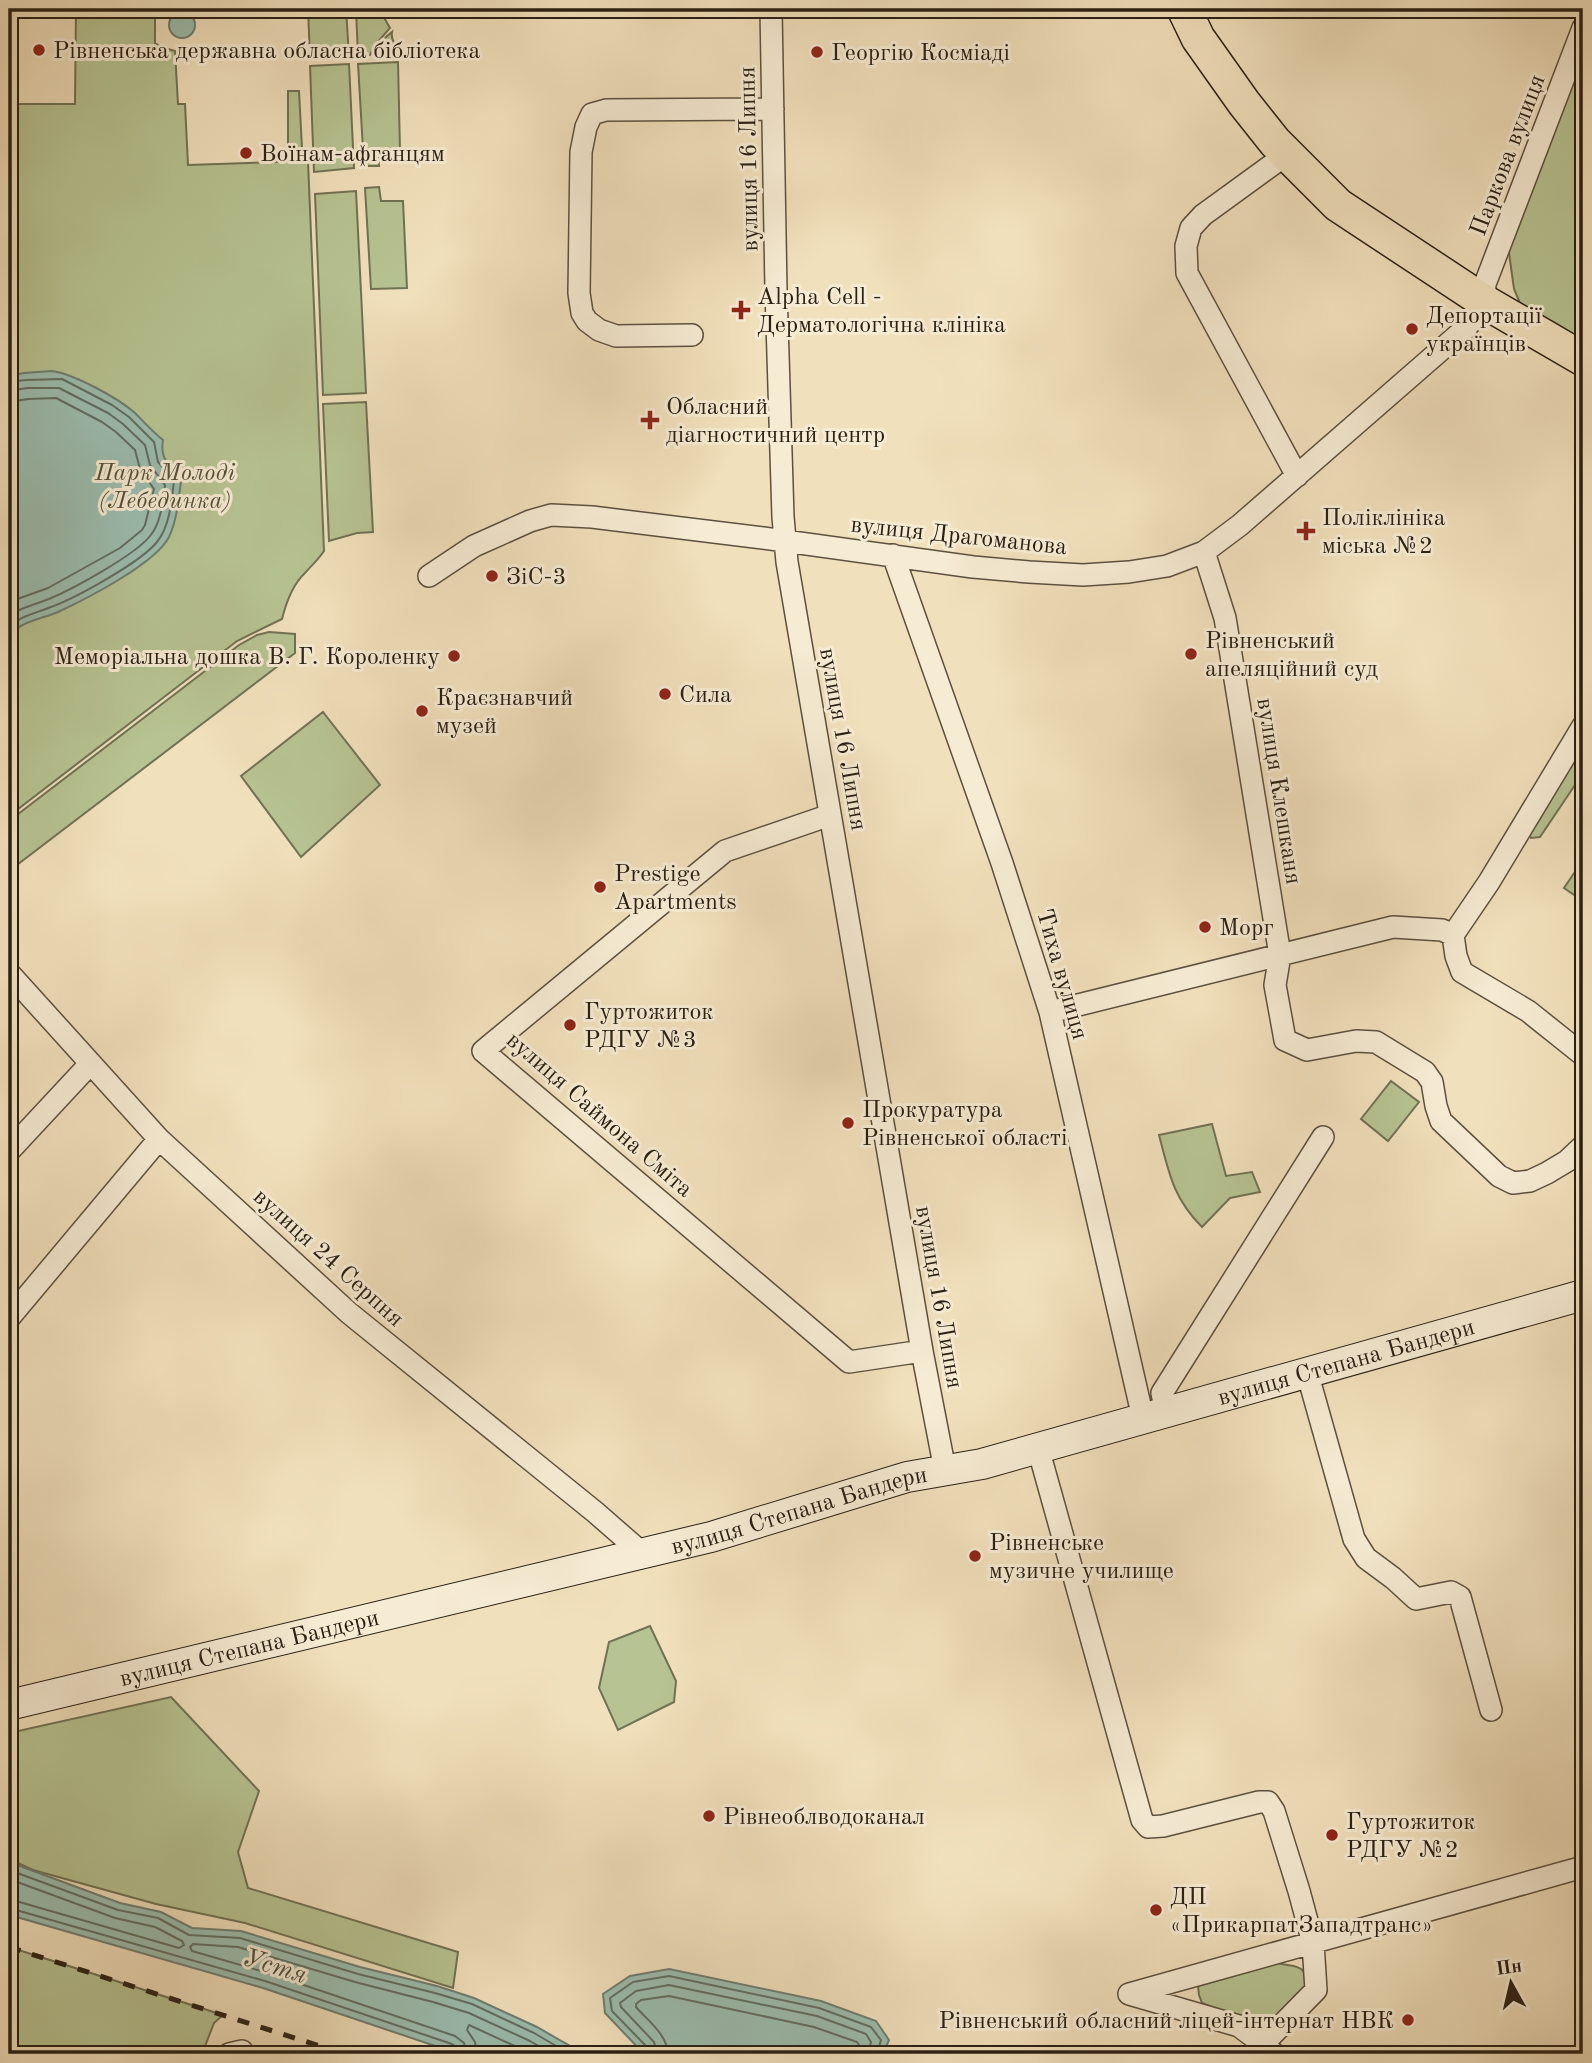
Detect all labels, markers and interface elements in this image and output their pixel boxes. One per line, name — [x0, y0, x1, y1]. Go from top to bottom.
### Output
place label: Рівненська державна обласна бібліотека — [53, 40, 480, 64]
marker: Рівненська державна обласна бібліотека — [31, 42, 47, 58]
place label: Георгію Косміаді — [831, 42, 1010, 66]
marker: Георгію Косміаді — [809, 44, 825, 60]
street label: вулиця 16 Липня — [736, 66, 764, 252]
street label: Паркова вулиця — [1467, 72, 1551, 240]
place label: Воїнам-афганцям — [260, 143, 445, 167]
marker: Воїнам-афганцям — [238, 145, 254, 161]
place label: Alpha Cell - Дерматологічна клініка — [757, 286, 1006, 338]
marker: Alpha Cell - Дерматологічна клініка — [731, 300, 751, 320]
place label: Депортації українців — [1426, 305, 1542, 357]
marker: Депортації українців — [1404, 321, 1420, 337]
place label: Обласний діагностичний центр — [666, 396, 885, 448]
marker: Обласний діагностичний центр — [640, 410, 660, 430]
park label: Парк Молоді (Лебединка) — [94, 462, 235, 514]
place label: Поліклініка міська №2 — [1322, 507, 1446, 559]
street label: вулиця Драгоманова — [849, 514, 1068, 560]
marker: Поліклініка міська №2 — [1296, 521, 1316, 541]
place label: ЗіС-3 — [506, 566, 566, 590]
marker: ЗіС-3 — [484, 568, 500, 584]
place label: Рівненський апеляційний суд — [1205, 630, 1378, 682]
place label: Меморіальна дошка В. Г. Короленку — [54, 646, 440, 670]
street label: вулиця 16 Липня — [814, 646, 870, 833]
marker: Рівненський апеляційний суд — [1183, 646, 1199, 662]
marker: Меморіальна дошка В. Г. Короленку — [446, 648, 462, 664]
place label: Сила — [679, 684, 732, 708]
marker: Сила — [657, 686, 673, 702]
place label: Краєзнавчий музей — [436, 687, 573, 739]
street label: вулиця Клешканя — [1251, 696, 1305, 886]
marker: Краєзнавчий музей — [414, 703, 430, 719]
place label: Prestige Apartments — [614, 863, 737, 915]
marker: Prestige Apartments — [592, 879, 608, 895]
street label: Тиха вулиця — [1031, 907, 1091, 1043]
place label: Морг — [1219, 917, 1274, 941]
marker: Морг — [1197, 919, 1213, 935]
place label: Гуртожиток РДГУ №3 — [584, 1001, 713, 1053]
marker: Гуртожиток РДГУ №3 — [562, 1017, 578, 1033]
street label: вулиця Саймона Сміта — [501, 1028, 697, 1203]
place label: Прокуратура Рівненської області — [862, 1099, 1068, 1151]
marker: Прокуратура Рівненської області — [840, 1115, 856, 1131]
street label: вулиця 24 Серпня — [248, 1185, 407, 1332]
street label: вулиця 16 Липня — [910, 1204, 966, 1391]
street label: вулиця Степана Бандери — [1215, 1316, 1478, 1411]
street label: вулиця Степана Бандери — [669, 1464, 929, 1560]
place label: Рівненське музичне училище — [989, 1532, 1174, 1584]
marker: Рівненське музичне училище — [967, 1548, 983, 1564]
street label: вулиця Степана Бандери — [118, 1607, 382, 1692]
place label: Рівнеоблводоканал — [723, 1806, 925, 1830]
marker: Рівнеоблводоканал — [701, 1808, 717, 1824]
place label: Гуртожиток РДГУ №2 — [1346, 1811, 1475, 1863]
marker: Гуртожиток РДГУ №2 — [1324, 1827, 1340, 1843]
place label: ДП «ПрикарпатЗападтранс» — [1170, 1886, 1433, 1938]
marker: ДП «ПрикарпатЗападтранс» — [1148, 1902, 1164, 1918]
water label: Устя — [239, 1945, 310, 1989]
north arrow — [1476, 1948, 1546, 2018]
text: Пн — [1495, 1957, 1523, 1980]
place label: Рівненський обласний ліцей-інтернат НВК — [938, 2010, 1394, 2034]
marker: Рівненський обласний ліцей-інтернат НВК — [1400, 2012, 1416, 2028]

